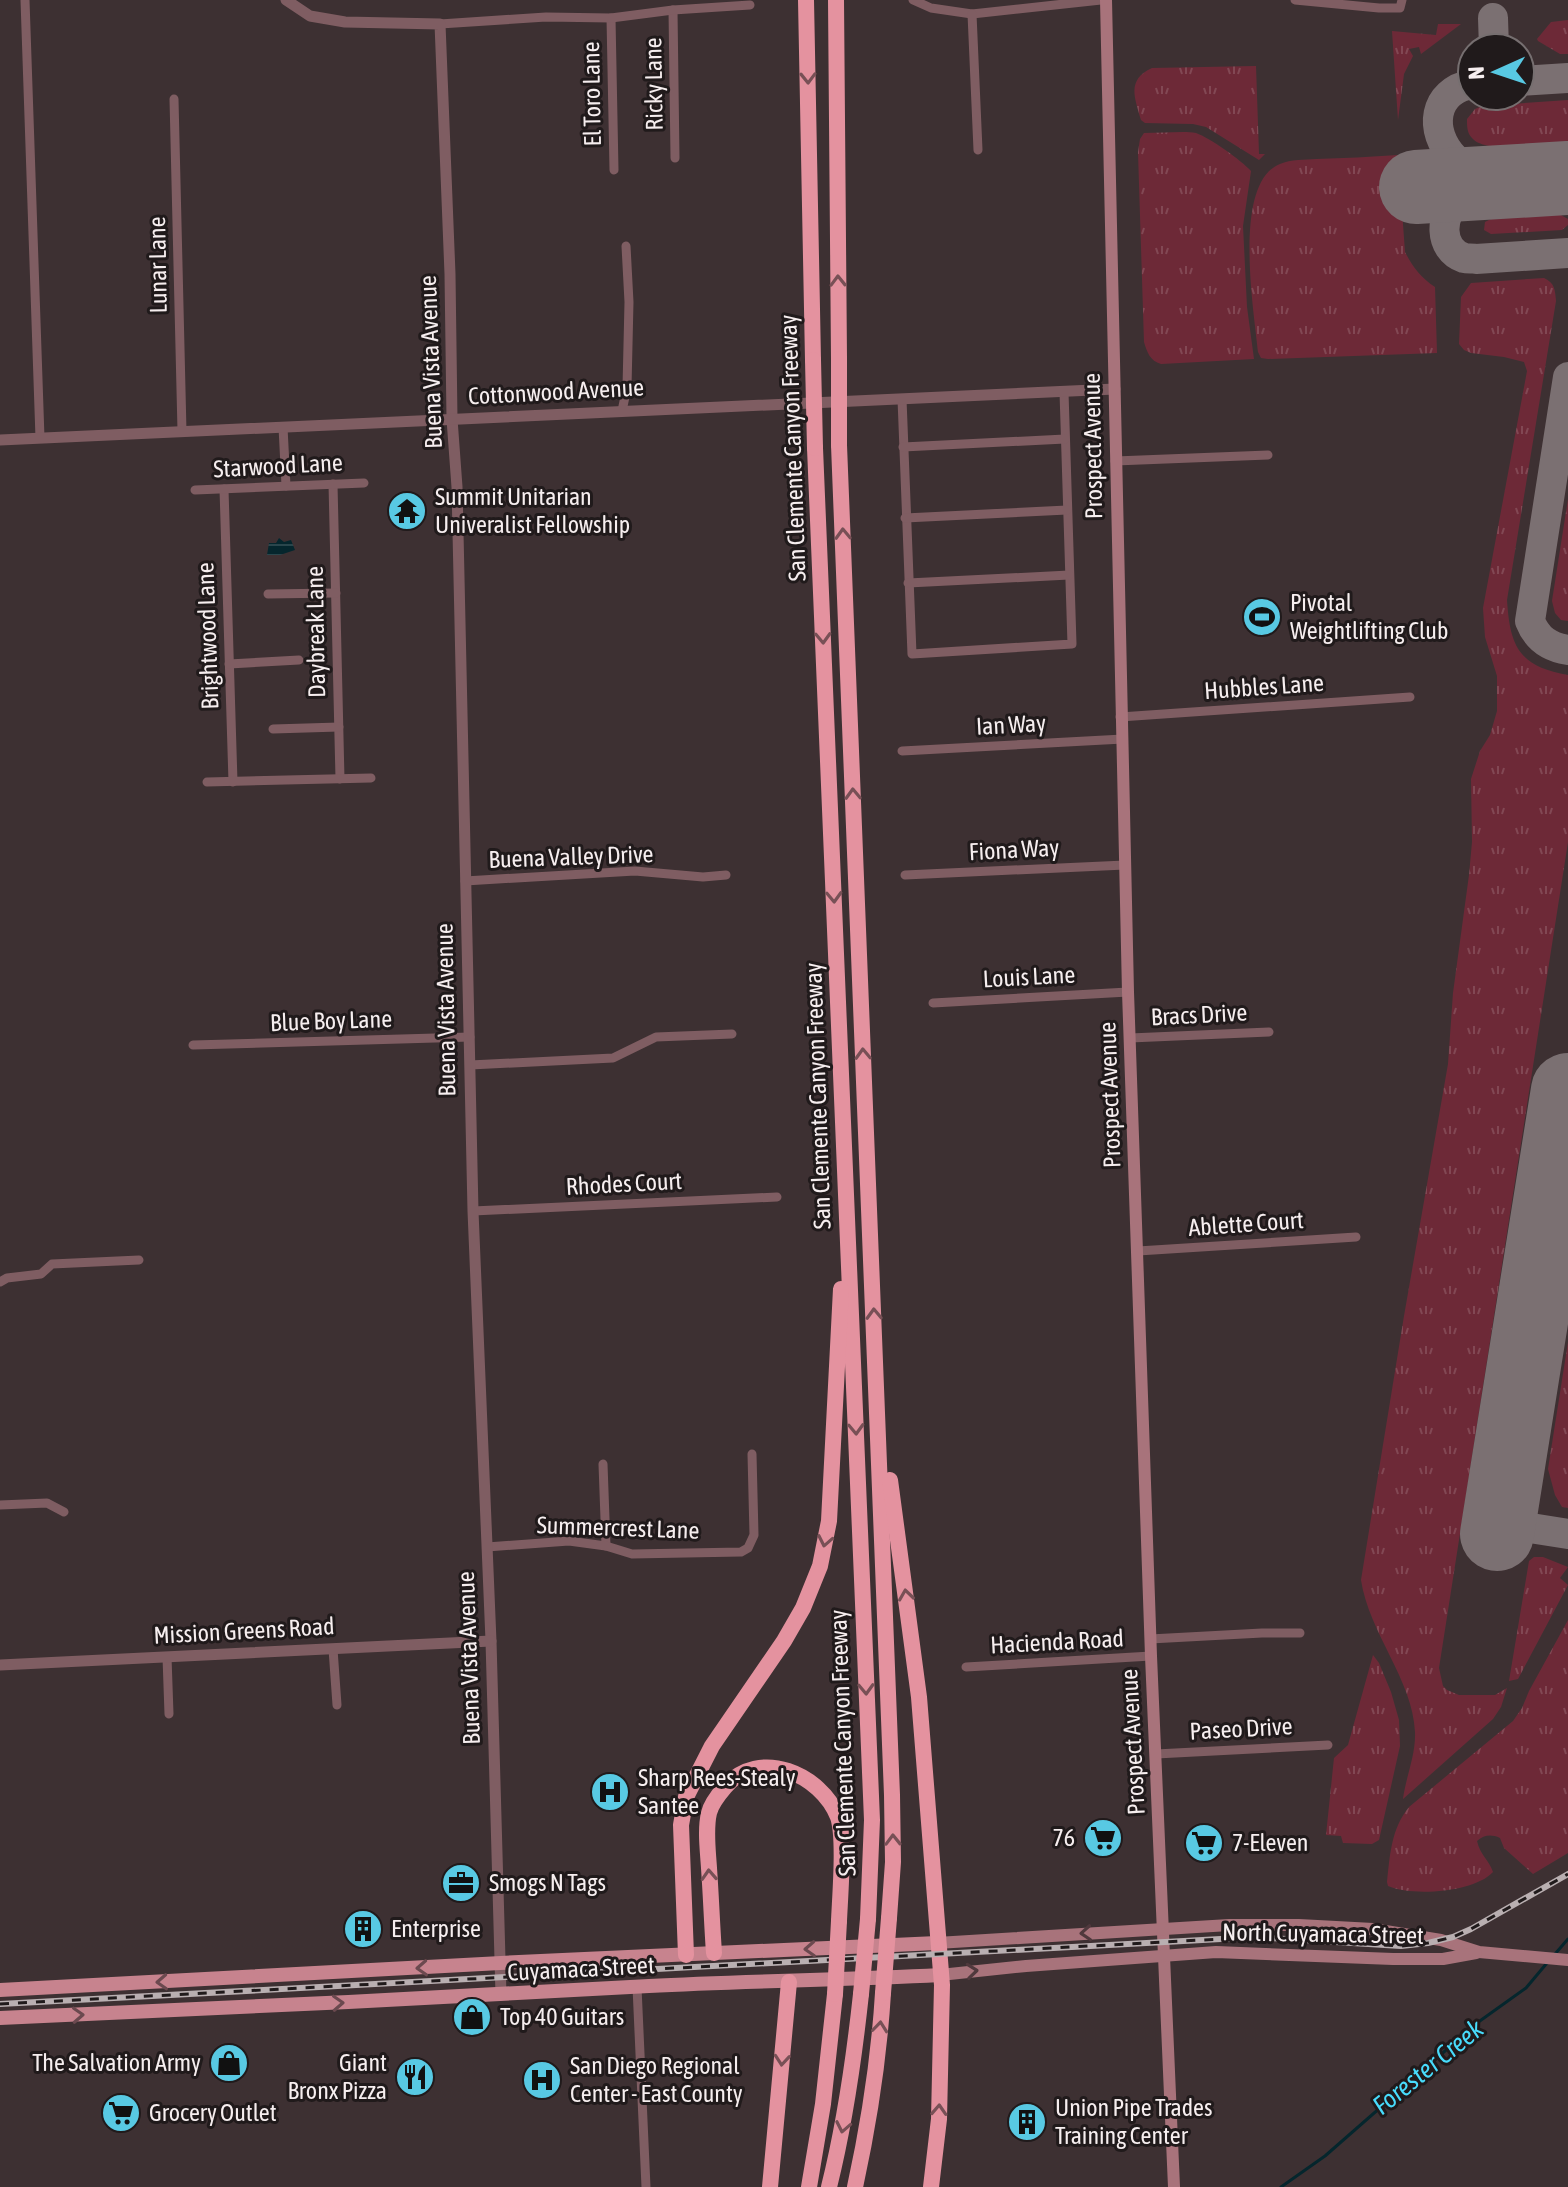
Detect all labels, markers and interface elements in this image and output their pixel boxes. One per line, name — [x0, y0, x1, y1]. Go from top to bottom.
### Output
north arrow — [1456, 32, 1536, 112]
street label: Ricky Lane — [639, 37, 668, 131]
street label: El Toro Lane — [577, 41, 606, 147]
text: N — [1463, 66, 1489, 80]
one-way arrow — [799, 72, 816, 85]
street label: Lunar Lane — [143, 216, 172, 314]
one-way arrow — [829, 274, 847, 287]
street label: Buena Vista Avenue — [414, 275, 447, 449]
street label: San Clemente Canyon Freeway — [774, 314, 811, 582]
street label: Cottonwood Avenue — [467, 373, 645, 410]
street label: Prospect Avenue — [1078, 373, 1107, 519]
street label: Starwood Lane — [213, 449, 343, 482]
place label: Summit Unitarian Univeralist Fellowship — [435, 483, 630, 538]
temple icon: Summit Unitarian Univeralist Fellowship — [386, 490, 428, 532]
one-way arrow — [834, 527, 851, 540]
street label: Brightwood Lane — [191, 562, 224, 710]
street label: Daybreak Lane — [301, 566, 330, 698]
place label: Pivotal Weightlifting Club — [1290, 589, 1448, 644]
sports icon: Pivotal Weightlifting Club — [1241, 596, 1283, 638]
one-way arrow — [814, 632, 831, 645]
street label: Hubbles Lane — [1203, 669, 1325, 704]
street label: Ian Way — [975, 709, 1047, 740]
one-way arrow — [845, 787, 862, 800]
street label: Fiona Way — [968, 834, 1060, 865]
street label: Buena Valley Drive — [488, 840, 654, 873]
one-way arrow — [825, 891, 842, 904]
street label: Buena Vista Avenue — [430, 923, 461, 1097]
street label: Louis Lane — [982, 961, 1076, 992]
street label: San Clemente Canyon Freeway — [799, 962, 836, 1230]
street label: Bracs Drive — [1150, 998, 1248, 1031]
street label: Blue Boy Lane — [270, 1005, 392, 1036]
street label: Prospect Avenue — [1093, 1021, 1126, 1169]
one-way arrow — [855, 1047, 872, 1060]
street label: Rhodes Court — [565, 1167, 683, 1200]
street label: Ablette Court — [1187, 1206, 1305, 1241]
one-way arrow — [866, 1307, 883, 1320]
one-way arrow — [847, 1423, 864, 1436]
street label: Summercrest Lane — [536, 1511, 700, 1544]
one-way arrow — [817, 1533, 834, 1547]
street label: Buena Vista Avenue — [452, 1571, 485, 1745]
one-way arrow — [898, 1588, 915, 1602]
street label: San Clemente Canyon Freeway — [824, 1609, 861, 1877]
street label: Mission Greens Road — [153, 1612, 335, 1649]
street label: Hacienda Road — [990, 1625, 1124, 1658]
street label: Prospect Avenue — [1115, 1668, 1150, 1816]
one-way arrow — [858, 1683, 875, 1696]
street label: Paseo Drive — [1189, 1712, 1293, 1745]
place label: Sharp Rees-Stealy Santee — [638, 1764, 796, 1819]
hospital icon: Sharp Rees-Stealy Santee — [589, 1771, 631, 1813]
supermarket icon: 76 — [1082, 1817, 1124, 1859]
supermarket icon: 7-Eleven — [1183, 1822, 1225, 1864]
place label: 76 — [1052, 1824, 1075, 1851]
place label: 7-Eleven — [1232, 1829, 1308, 1856]
one-way arrow — [884, 1833, 902, 1846]
office icon: Smogs N Tags — [440, 1862, 482, 1904]
one-way arrow — [701, 1868, 718, 1881]
place label: Smogs N Tags — [489, 1869, 606, 1896]
building icon: Enterprise — [342, 1908, 384, 1950]
place label: Enterprise — [391, 1915, 481, 1942]
street label: North Cuyamaca Street — [1222, 1918, 1424, 1949]
one-way arrow — [1079, 1925, 1092, 1942]
one-way arrow — [803, 1940, 816, 1957]
street label: Cuyamaca Street — [507, 1951, 655, 1986]
one-way arrow — [415, 1959, 428, 1976]
one-way arrow — [966, 1963, 979, 1980]
one-way arrow — [155, 1973, 168, 1990]
one-way arrow — [332, 1995, 345, 2012]
shop icon: Top 40 Guitars — [451, 1996, 493, 2038]
place label: Top 40 Guitars — [500, 2003, 624, 2030]
one-way arrow — [72, 2007, 85, 2024]
water label: Forester Creek — [1367, 2013, 1490, 2121]
one-way arrow — [872, 2020, 889, 2033]
shop icon: The Salvation Army — [208, 2042, 250, 2084]
place label: The Salvation Army — [32, 2049, 201, 2076]
place label: Giant Bronx Pizza — [287, 2049, 387, 2104]
place label: San Diego Regional Center - East County — [570, 2052, 743, 2107]
one-way arrow — [774, 2054, 791, 2067]
restaurant icon: Giant Bronx Pizza — [394, 2056, 436, 2098]
hospital icon: San Diego Regional Center - East County — [521, 2059, 563, 2101]
supermarket icon: Grocery Outlet — [100, 2092, 142, 2134]
place label: Union Pipe Trades Training Center — [1055, 2094, 1213, 2149]
place label: Grocery Outlet — [149, 2099, 277, 2126]
building icon: Union Pipe Trades Training Center — [1006, 2101, 1048, 2143]
one-way arrow — [931, 2103, 948, 2116]
one-way arrow — [835, 2120, 852, 2134]

